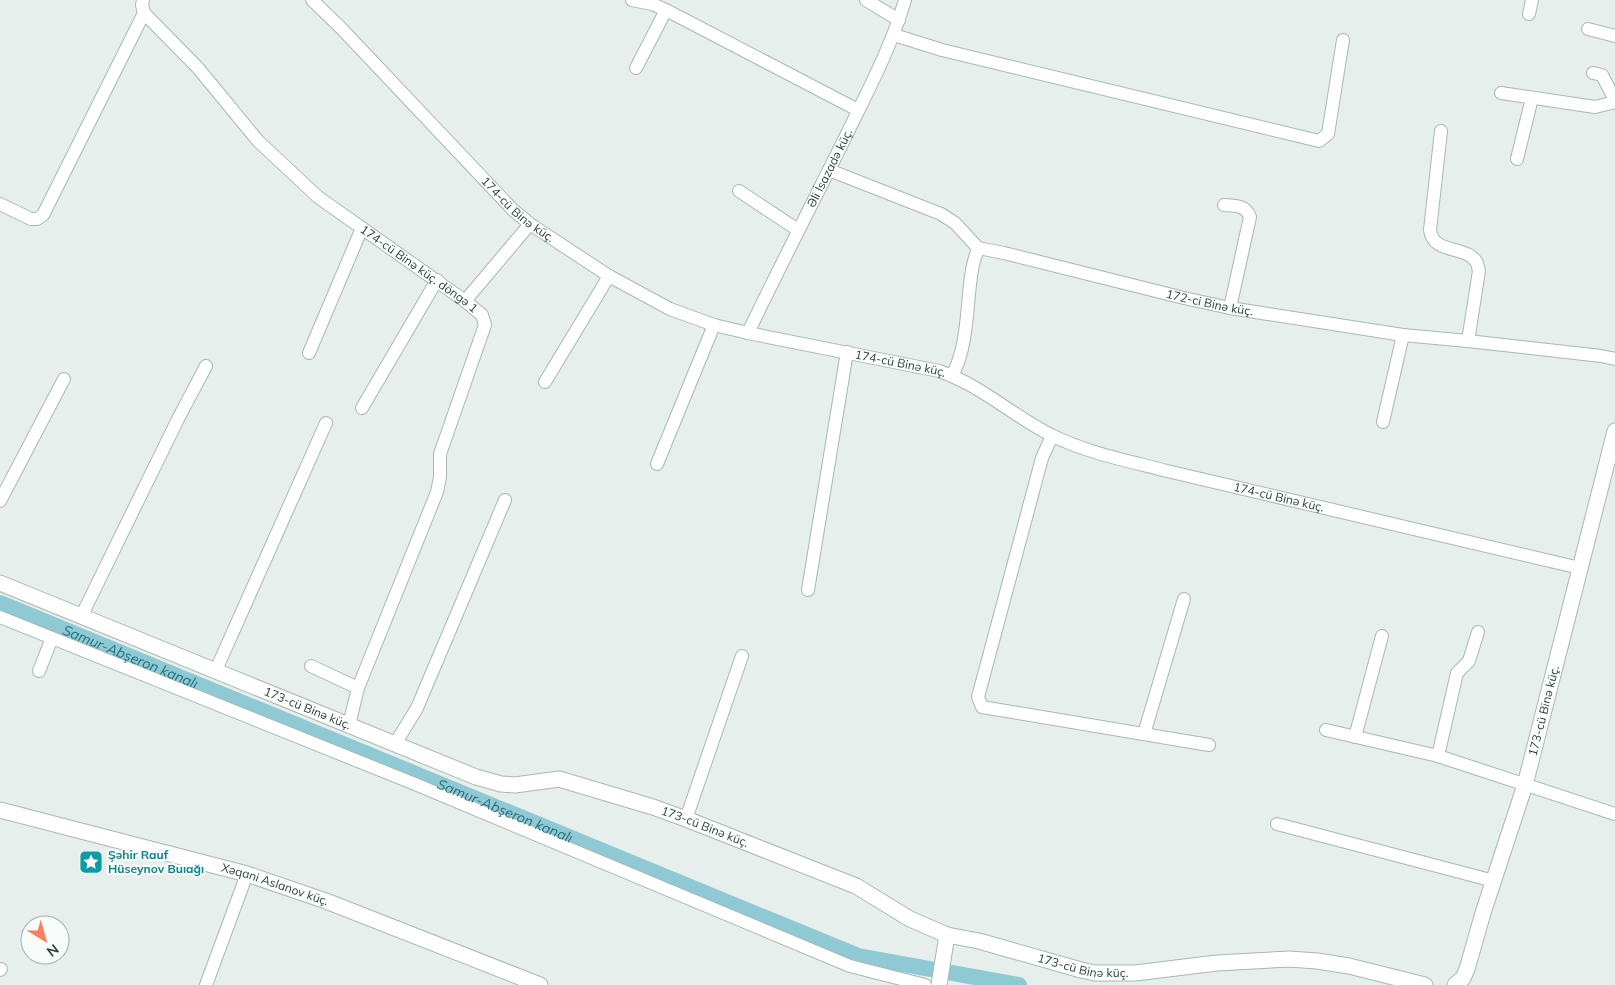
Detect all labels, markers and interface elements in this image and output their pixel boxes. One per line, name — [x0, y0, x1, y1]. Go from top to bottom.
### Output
street label: Əli İsazadə küç. — [803, 126, 855, 210]
street label: 174-cü Binə küç. — [478, 173, 557, 245]
street label: 174-cü Binə küç. döngə 1 — [358, 221, 481, 316]
street label: 172-ci Binə küç. — [1165, 286, 1254, 319]
street label: 174-cü Binə küç. — [854, 346, 949, 380]
street label: 174-cü Binə küç. — [1232, 479, 1326, 515]
water label: Samur-Abşeron kanalı — [60, 621, 201, 693]
street label: 173-cü Binə küç. — [1525, 664, 1562, 757]
street label: 173-cü Binə küç. — [262, 683, 353, 732]
water label: Samur-Abşeron kanalı — [434, 775, 575, 847]
street label: 173-cü Binə küç. — [659, 803, 751, 850]
place label: Şəhir Rauf Hüseynov Buıağı — [108, 847, 204, 876]
place icon: Şəhir Rauf Hüseynov Buıağı — [78, 849, 104, 875]
street label: Xəqani Aslanov küç. — [220, 860, 331, 908]
north arrow — [20, 915, 70, 965]
text: N — [43, 940, 62, 961]
street label: 173-cü Binə küç. — [1036, 950, 1128, 980]

